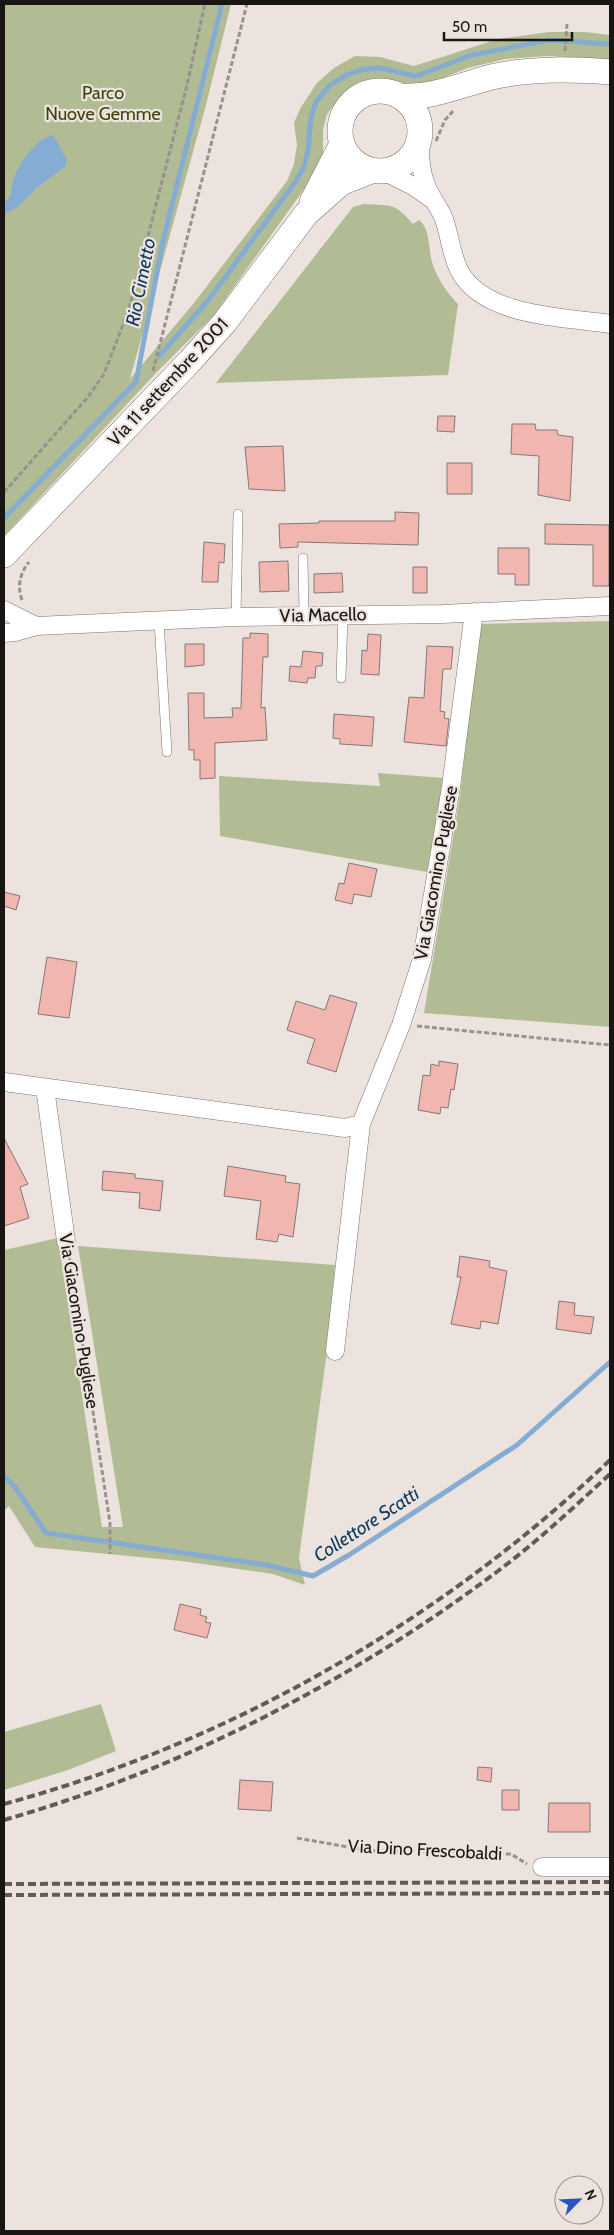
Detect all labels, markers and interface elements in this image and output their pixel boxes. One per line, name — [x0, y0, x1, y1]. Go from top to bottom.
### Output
scale bar — [444, 10, 572, 42]
text: 50 m — [452, 18, 487, 36]
park label: Parco Nuove Gemme — [45, 82, 161, 125]
water label: Rio Cimetto — [121, 236, 160, 328]
street label: Via 11 settembre 2001 — [103, 313, 233, 451]
street label: Via Macello — [279, 603, 367, 627]
street label: Via Giacomino Pugliese — [410, 784, 462, 962]
street label: Via Giacomino Pugliese — [54, 1232, 104, 1410]
water label: Collettore Scatti — [309, 1481, 424, 1567]
street label: Via Dino Frescobaldi — [347, 1835, 503, 1865]
north arrow — [554, 2175, 604, 2225]
text: N — [581, 2187, 601, 2203]

